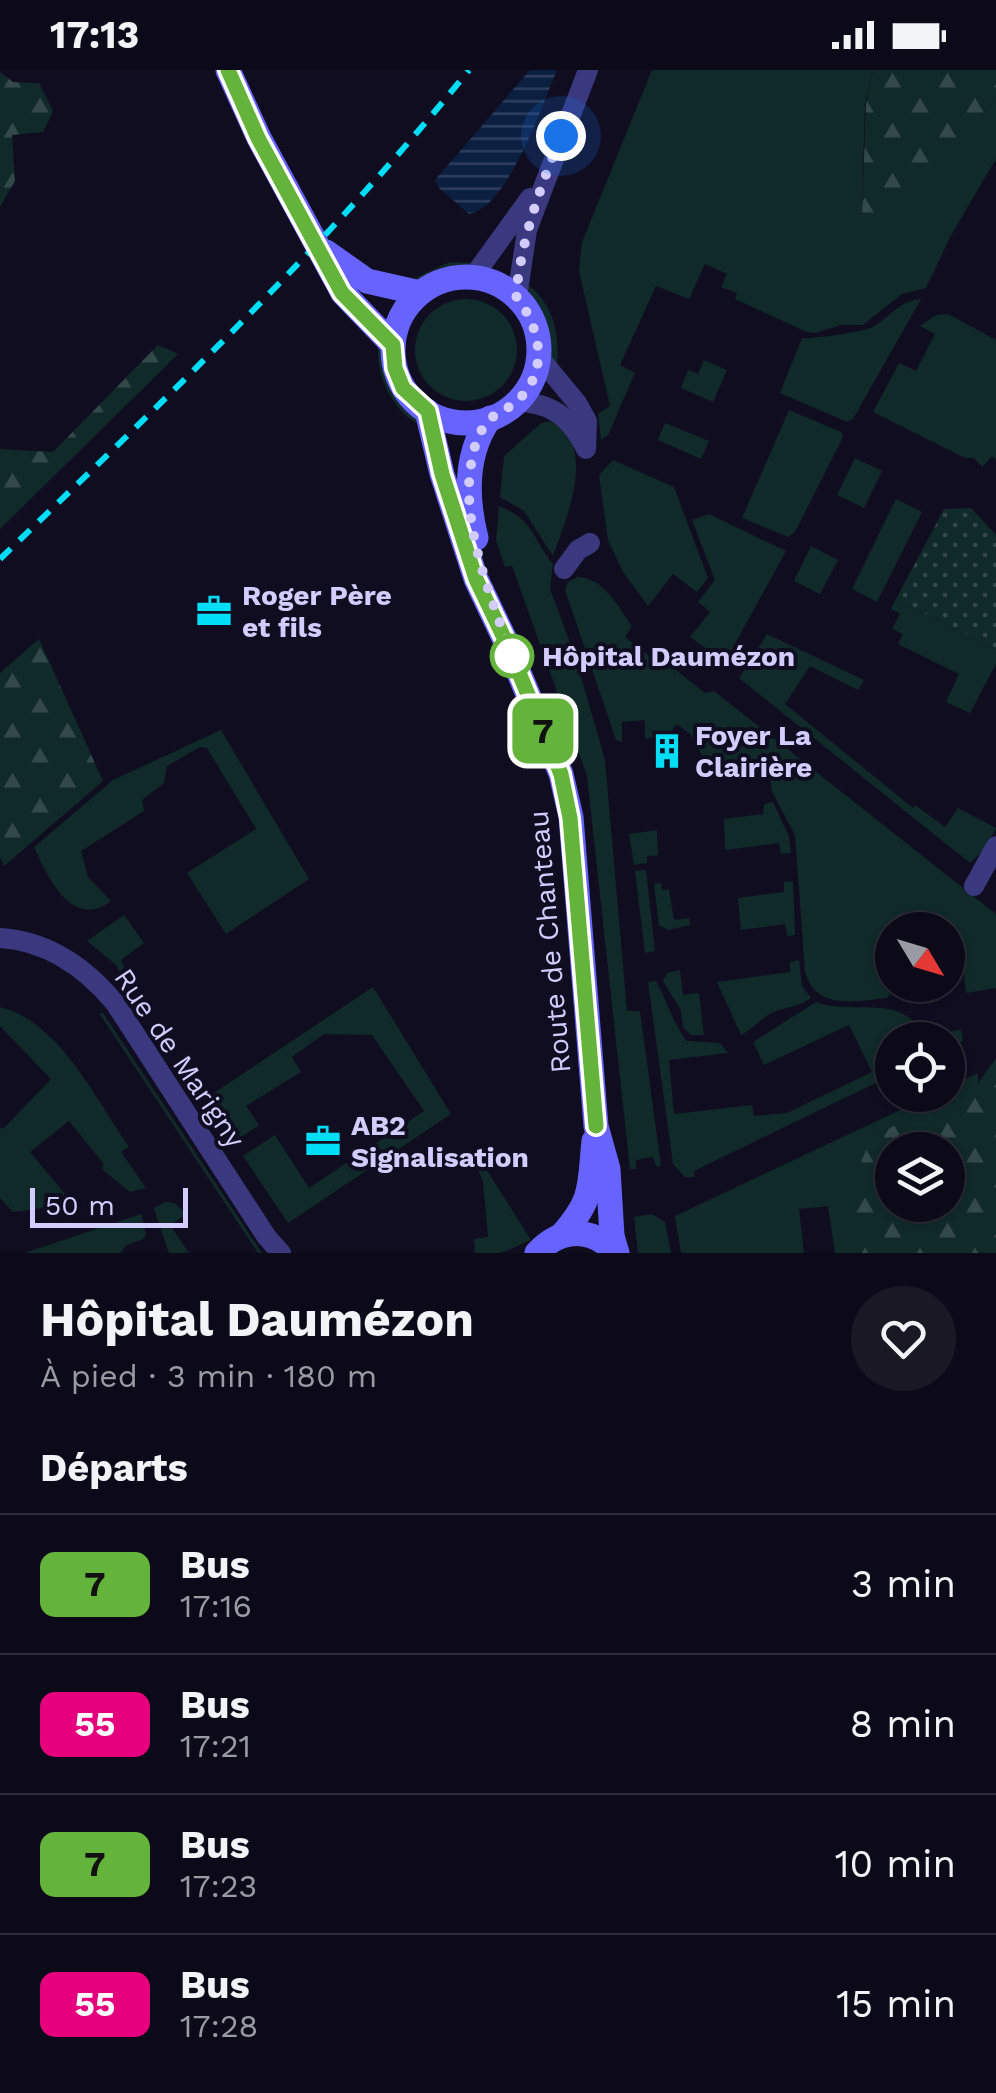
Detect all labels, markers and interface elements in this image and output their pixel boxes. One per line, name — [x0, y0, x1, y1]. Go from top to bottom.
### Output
text: 17:13 — [50, 13, 139, 57]
your location — [536, 111, 586, 161]
place label: Roger Père et fils — [242, 579, 392, 644]
office icon: Roger Père et fils — [195, 592, 233, 630]
marker: Hôpital Daumézon — [491, 635, 533, 677]
place label: Hôpital Daumézon — [542, 640, 795, 673]
line badge: 7 — [510, 698, 576, 764]
text: 7 — [532, 710, 554, 752]
place label: Foyer La Clairière — [695, 719, 812, 784]
building icon: Foyer La Clairière — [648, 732, 686, 770]
street label: Route de Chanteau — [522, 809, 577, 1075]
north arrow — [875, 912, 965, 1002]
map controls — [875, 912, 965, 1222]
street label: Rue de Marigny — [107, 962, 252, 1155]
button: locate — [875, 1022, 965, 1112]
place label: AB2 Signalisation — [351, 1109, 529, 1174]
office icon: AB2 Signalisation — [304, 1122, 342, 1160]
button: layers — [875, 1132, 965, 1222]
scale bar — [30, 1183, 188, 1228]
text: 50 m — [45, 1189, 115, 1222]
button: heart — [851, 1286, 956, 1391]
text: Hôpital Daumézon — [40, 1291, 474, 1348]
text: À pied · 3 min · 180 m — [40, 1357, 377, 1395]
text: Départs — [40, 1446, 188, 1490]
text: Bus — [180, 1543, 250, 1587]
text: 3 min — [851, 1562, 956, 1606]
text: 7 — [84, 1563, 106, 1605]
text: 17:16 — [180, 1587, 252, 1625]
text: Bus — [180, 1683, 250, 1727]
text: 8 min — [850, 1702, 956, 1746]
text: 55 — [75, 1703, 115, 1745]
text: 17:21 — [180, 1727, 251, 1765]
text: Bus — [180, 1823, 250, 1867]
text: 10 min — [835, 1842, 956, 1886]
text: 7 — [84, 1843, 106, 1885]
text: 17:23 — [180, 1867, 257, 1905]
text: Bus — [180, 1963, 250, 2007]
text: 15 min — [836, 1982, 956, 2026]
text: 55 — [75, 1983, 115, 2025]
text: 17:28 — [180, 2007, 258, 2045]

